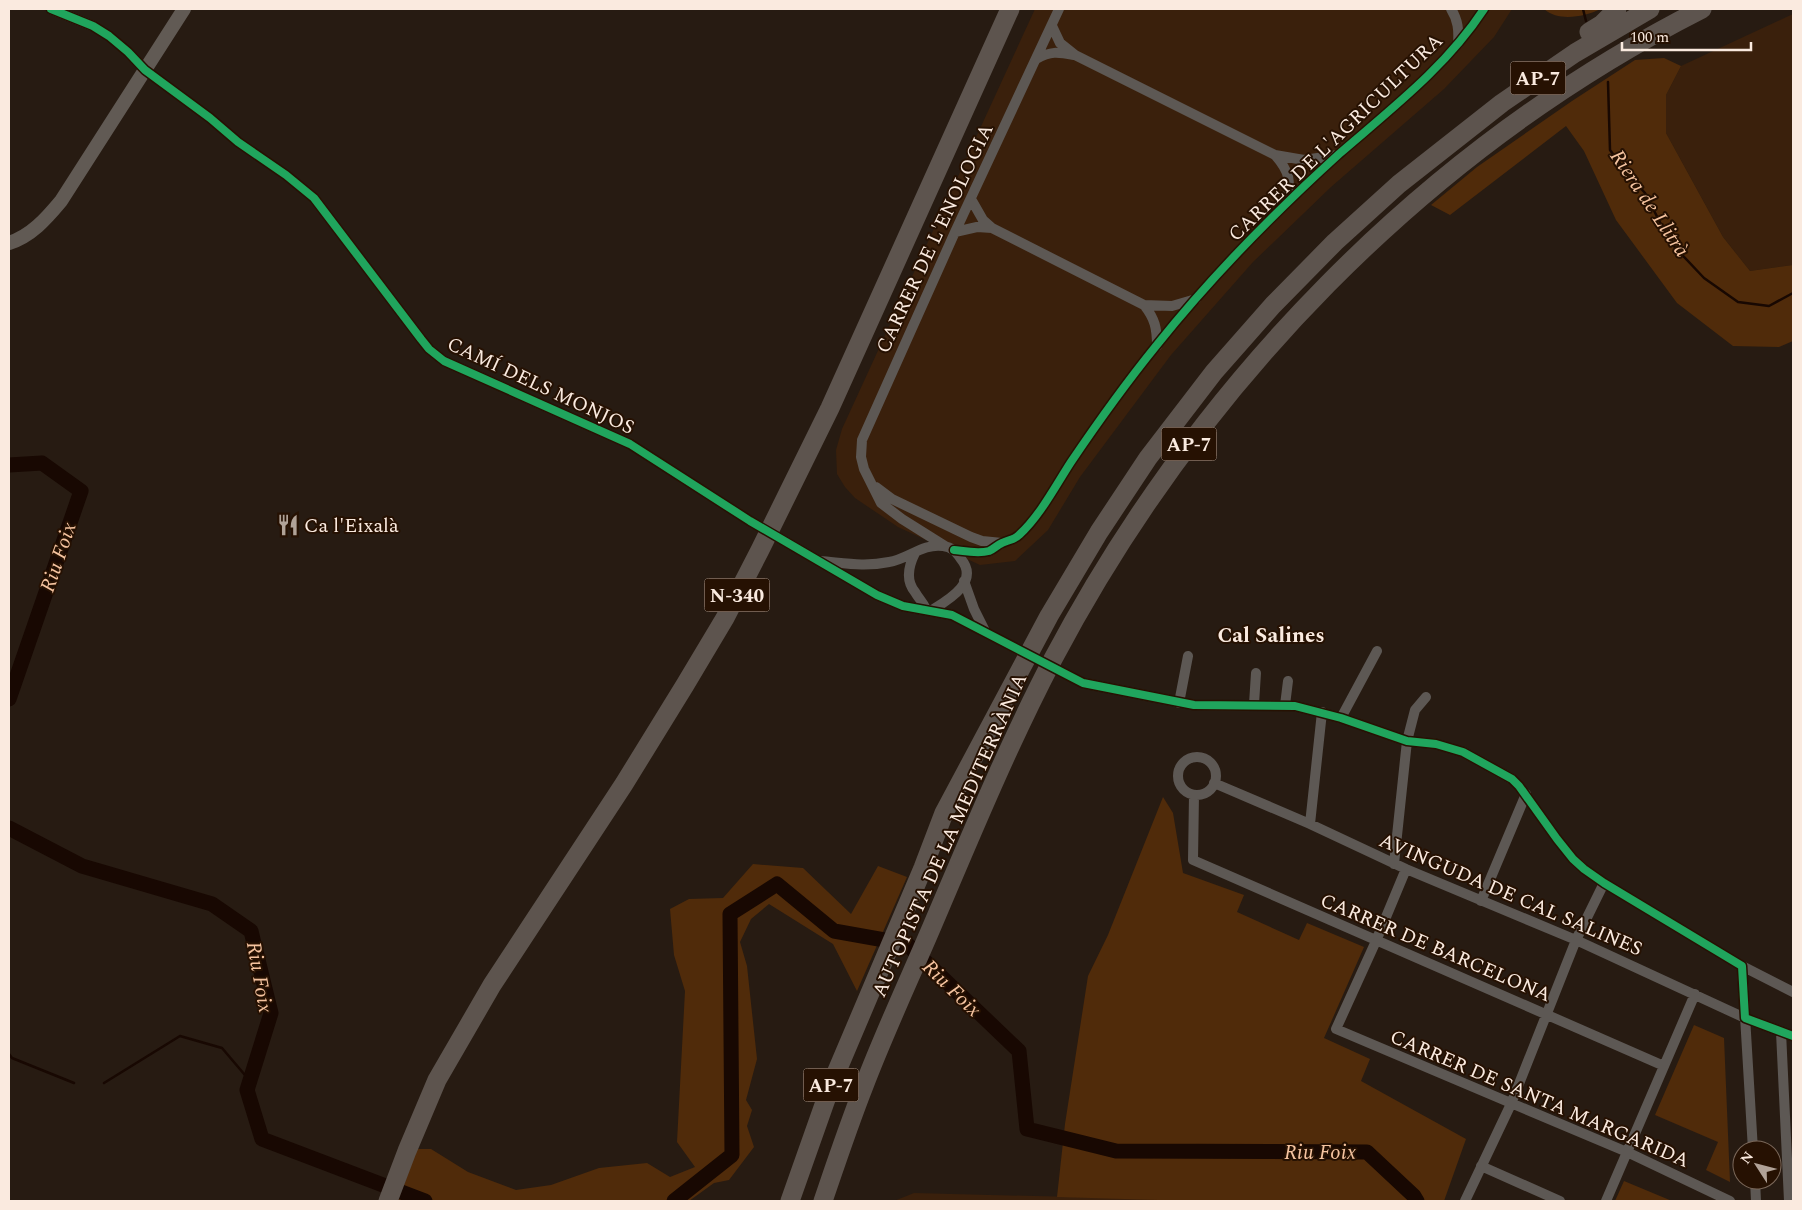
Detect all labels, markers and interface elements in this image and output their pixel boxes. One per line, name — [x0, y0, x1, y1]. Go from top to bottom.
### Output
scale bar — [1622, 20, 1751, 52]
text: 100 m — [1630, 26, 1669, 49]
street label: CARRER DE L'AGRICULTURA — [1221, 27, 1450, 249]
road number: AP-7 — [1510, 62, 1566, 94]
street label: CARRER DE L'ENOLOGIA — [868, 119, 1001, 358]
water label: Riera de Llitrà — [1601, 143, 1697, 264]
street label: CAMÍ DELS MONJOS — [442, 329, 639, 443]
road number: AP-7 — [1162, 428, 1216, 460]
place label: Ca l'Eixalà — [304, 511, 399, 541]
restaurant icon: Ca l'Eixalà — [275, 512, 301, 538]
water label: Riu Foix — [32, 518, 86, 597]
road number: N-340 — [704, 578, 770, 612]
district label: Cal Salines — [1217, 620, 1325, 652]
street label: AUTOPISTA DE LA MEDITERRÀNIA — [865, 669, 1035, 1002]
street label: AVINGUDA DE CAL SALINES — [1374, 826, 1647, 964]
street label: CARRER DE BARCELONA — [1316, 886, 1556, 1010]
water label: Riu Foix — [237, 939, 281, 1016]
water label: Riu Foix — [914, 952, 988, 1025]
street label: CARRER DE SANTA MARGARIDA — [1385, 1022, 1694, 1176]
road number: AP-7 — [804, 1068, 858, 1102]
water label: Riu Foix — [1284, 1137, 1356, 1169]
north arrow — [1732, 1140, 1782, 1190]
text: N — [1735, 1147, 1759, 1168]

